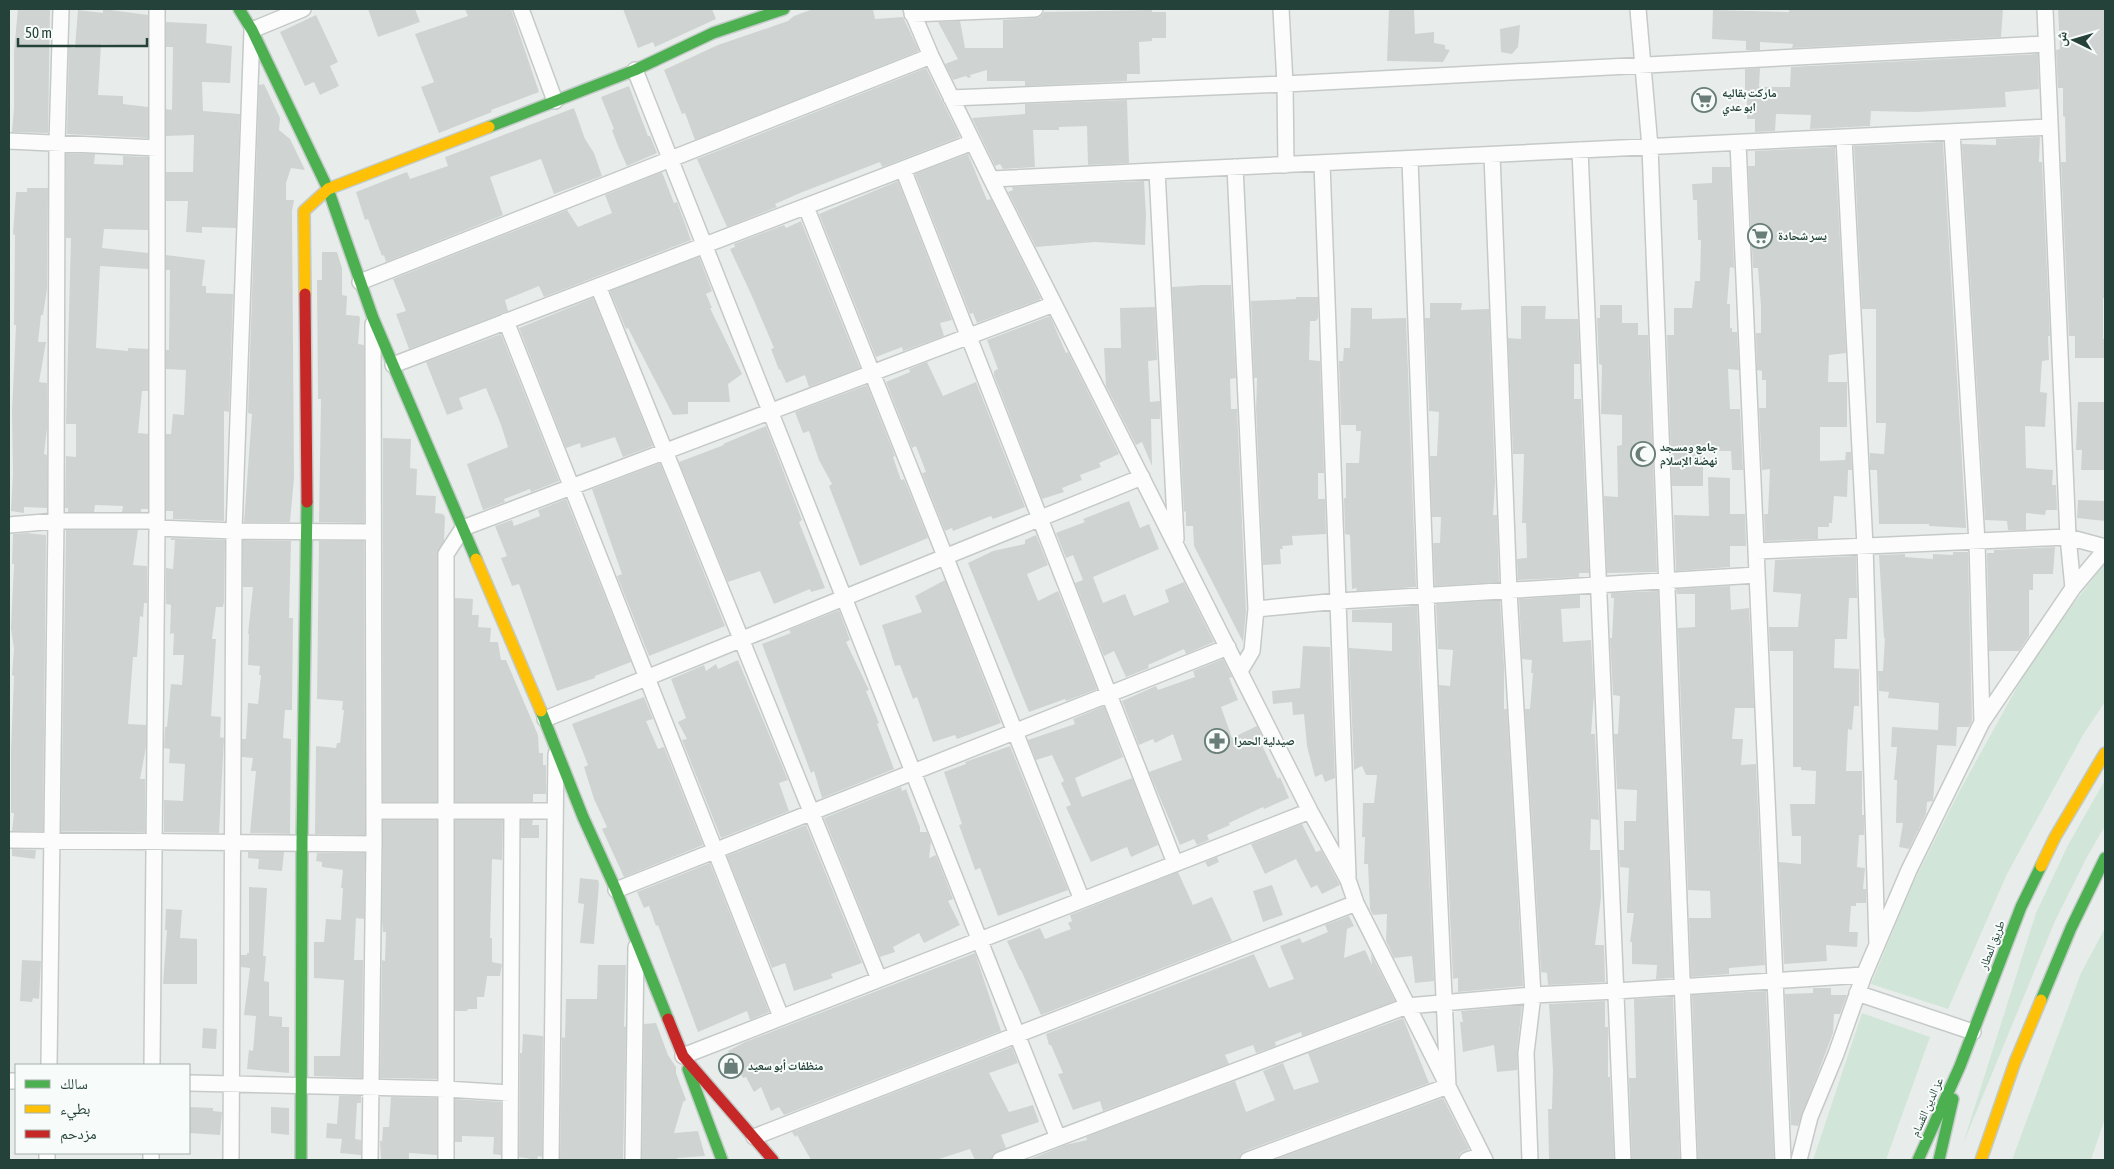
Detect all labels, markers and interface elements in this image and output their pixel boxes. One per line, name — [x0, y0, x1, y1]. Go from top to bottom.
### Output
scale bar — [18, 15, 146, 47]
north arrow — [2049, 15, 2099, 65]
text: 50 m — [25, 24, 52, 41]
text: ش — [2052, 31, 2071, 47]
place label: ماركت بقاليه ابو عدي — [1722, 86, 1777, 117]
supermarket icon: ماركت بقاليه ابو عدي — [1691, 87, 1717, 113]
supermarket icon: يسر شحادة — [1747, 223, 1773, 249]
place label: يسر شحادة — [1778, 229, 1827, 243]
place label: جامع ومسجد نهضة الإسلام — [1660, 440, 1718, 469]
mosque icon: جامع ومسجد نهضة الإسلام — [1630, 441, 1656, 467]
pharmacy icon: صيدلية الحمرا — [1204, 728, 1230, 754]
place label: صيدلية الحمرا — [1234, 734, 1295, 748]
street label: طريق المطار — [1976, 918, 2008, 973]
shop icon: منظفات أبو سعيد — [718, 1053, 744, 1079]
place label: منظفات أبو سعيد — [748, 1059, 824, 1073]
legend — [15, 1064, 190, 1154]
text: سالك — [60, 1075, 88, 1092]
street label: عز الدين القسام — [1908, 1075, 1947, 1139]
text: بطيء — [60, 1100, 90, 1121]
text: مزدحم — [60, 1125, 97, 1144]

